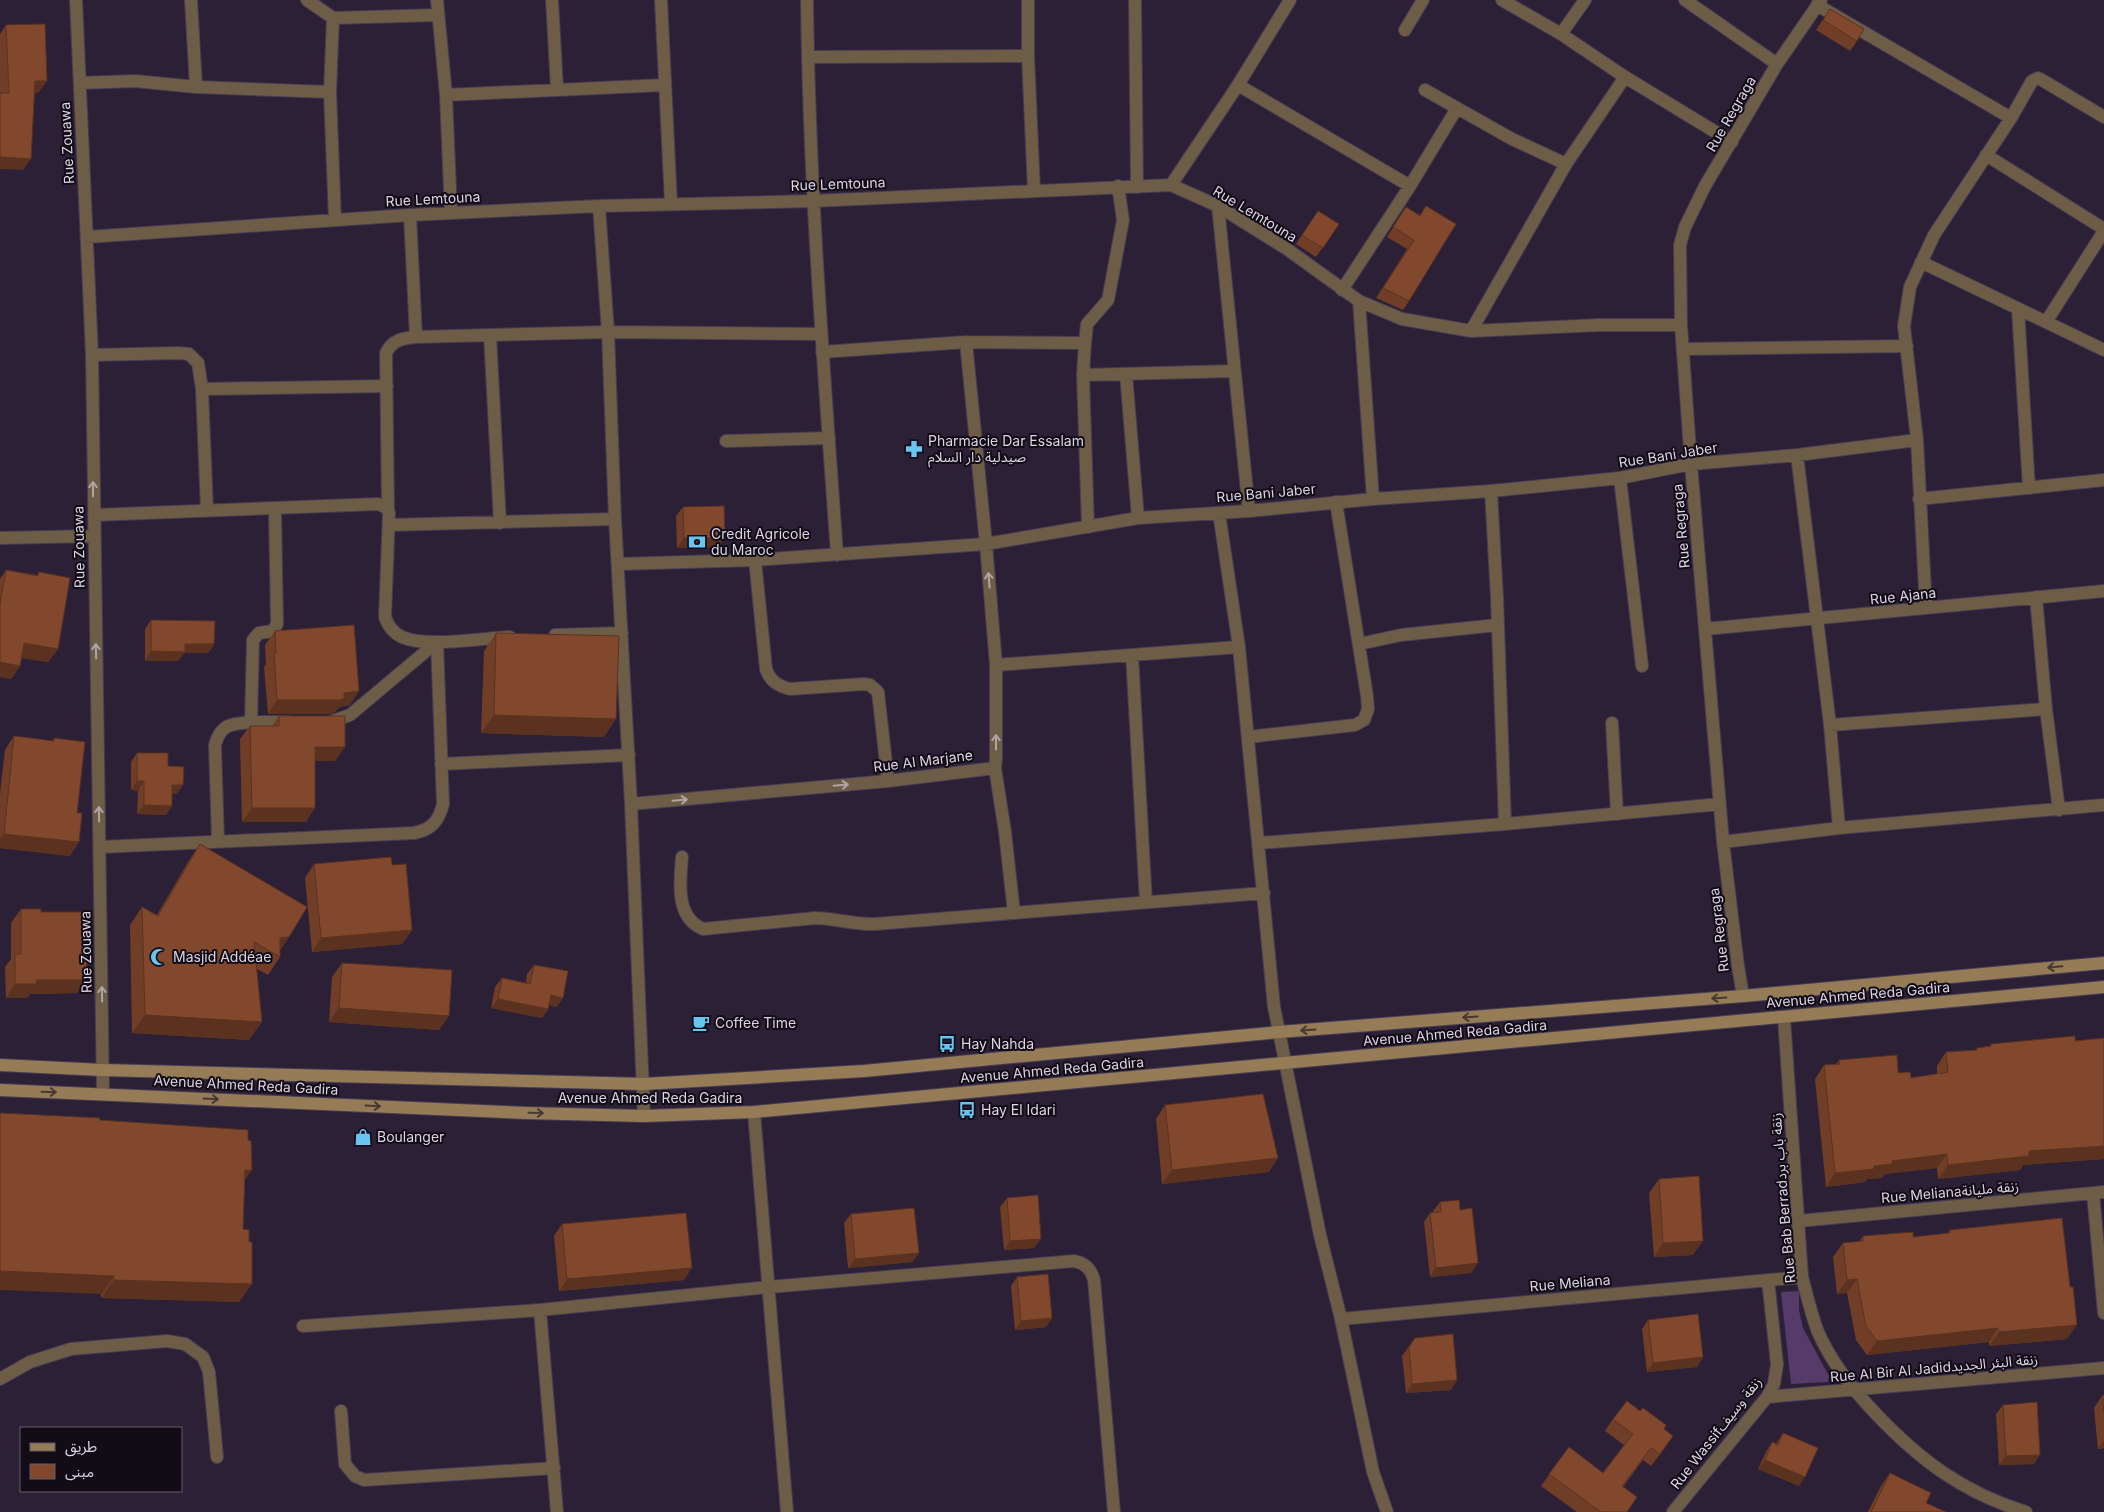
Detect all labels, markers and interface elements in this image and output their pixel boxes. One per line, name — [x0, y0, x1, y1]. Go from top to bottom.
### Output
street label: Rue Regraga — [1702, 73, 1759, 155]
street label: Rue Zouawa — [56, 102, 77, 184]
street label: Rue Lemtouna — [790, 173, 886, 194]
street label: Rue Lemtouna — [1210, 182, 1300, 245]
street label: Rue Lemtouna — [385, 188, 481, 209]
place label: Pharmacie Dar Essalam صيدلية دار السلام — [928, 432, 1084, 468]
street label: Rue Bani Jaber — [1617, 438, 1719, 471]
pharmacy icon: Pharmacie Dar Essalam صيدلية دار السلام — [904, 439, 924, 459]
street label: Rue Bani Jaber — [1215, 480, 1316, 505]
one-way arrow — [88, 481, 98, 497]
street label: Rue Regraga — [1668, 483, 1693, 569]
street label: Rue Zouawa — [69, 506, 88, 588]
place label: Credit Agricole du Maroc — [711, 525, 810, 558]
bank icon: Credit Agricole du Maroc — [687, 532, 707, 552]
one-way arrow — [984, 573, 994, 589]
street label: Rue Ajana — [1869, 584, 1937, 607]
one-way arrow — [91, 643, 101, 660]
one-way arrow — [991, 735, 1001, 751]
street label: Rue Al Marjane — [872, 746, 974, 775]
one-way arrow — [833, 781, 849, 790]
one-way arrow — [671, 795, 687, 805]
one-way arrow — [94, 806, 104, 822]
street label: Rue Regraga — [1705, 887, 1732, 973]
street label: Rue Zouawa — [76, 911, 95, 993]
mosque icon: Masjid Addéae — [149, 947, 169, 967]
place label: Masjid Addéae — [173, 948, 271, 965]
one-way arrow — [2048, 962, 2064, 972]
street label: Avenue Ahmed Reda Gadira — [1765, 978, 1951, 1011]
one-way arrow — [97, 986, 107, 1002]
one-way arrow — [1712, 993, 1728, 1003]
cafe icon: Coffee Time — [691, 1013, 711, 1033]
one-way arrow — [1462, 1013, 1478, 1022]
place label: Coffee Time — [715, 1014, 796, 1031]
street label: Avenue Ahmed Reda Gadira — [1362, 1016, 1548, 1049]
one-way arrow — [1300, 1025, 1316, 1035]
bus stop icon: Hay Nahda — [937, 1034, 957, 1054]
place label: Hay Nahda — [961, 1035, 1034, 1052]
street label: Avenue Ahmed Reda Gadira — [959, 1053, 1145, 1086]
street label: Avenue Ahmed Reda Gadira — [153, 1071, 339, 1098]
one-way arrow — [40, 1087, 56, 1096]
street label: Avenue Ahmed Reda Gadira — [558, 1089, 742, 1106]
one-way arrow — [202, 1094, 219, 1104]
bus stop icon: Hay El Idari — [957, 1100, 977, 1120]
place label: Hay El Idari — [981, 1101, 1056, 1118]
one-way arrow — [365, 1102, 381, 1111]
one-way arrow — [527, 1109, 543, 1118]
street label: Rue Bab Berradزنقة باب برد — [1767, 1112, 1799, 1284]
shop icon: Boulanger — [353, 1127, 373, 1147]
place label: Boulanger — [377, 1128, 444, 1145]
street label: Rue Melianaزنقة مليانة — [1880, 1177, 2020, 1207]
street label: Rue Meliana — [1529, 1271, 1611, 1294]
street label: Rue Al Bir Al Jadidزنقة البئر الجديد — [1829, 1350, 2039, 1386]
street label: Rue Wassifزنقة وسيف — [1667, 1373, 1765, 1493]
legend — [20, 1427, 182, 1492]
text: طريق — [65, 1437, 97, 1457]
text: مبنى — [65, 1462, 94, 1481]

